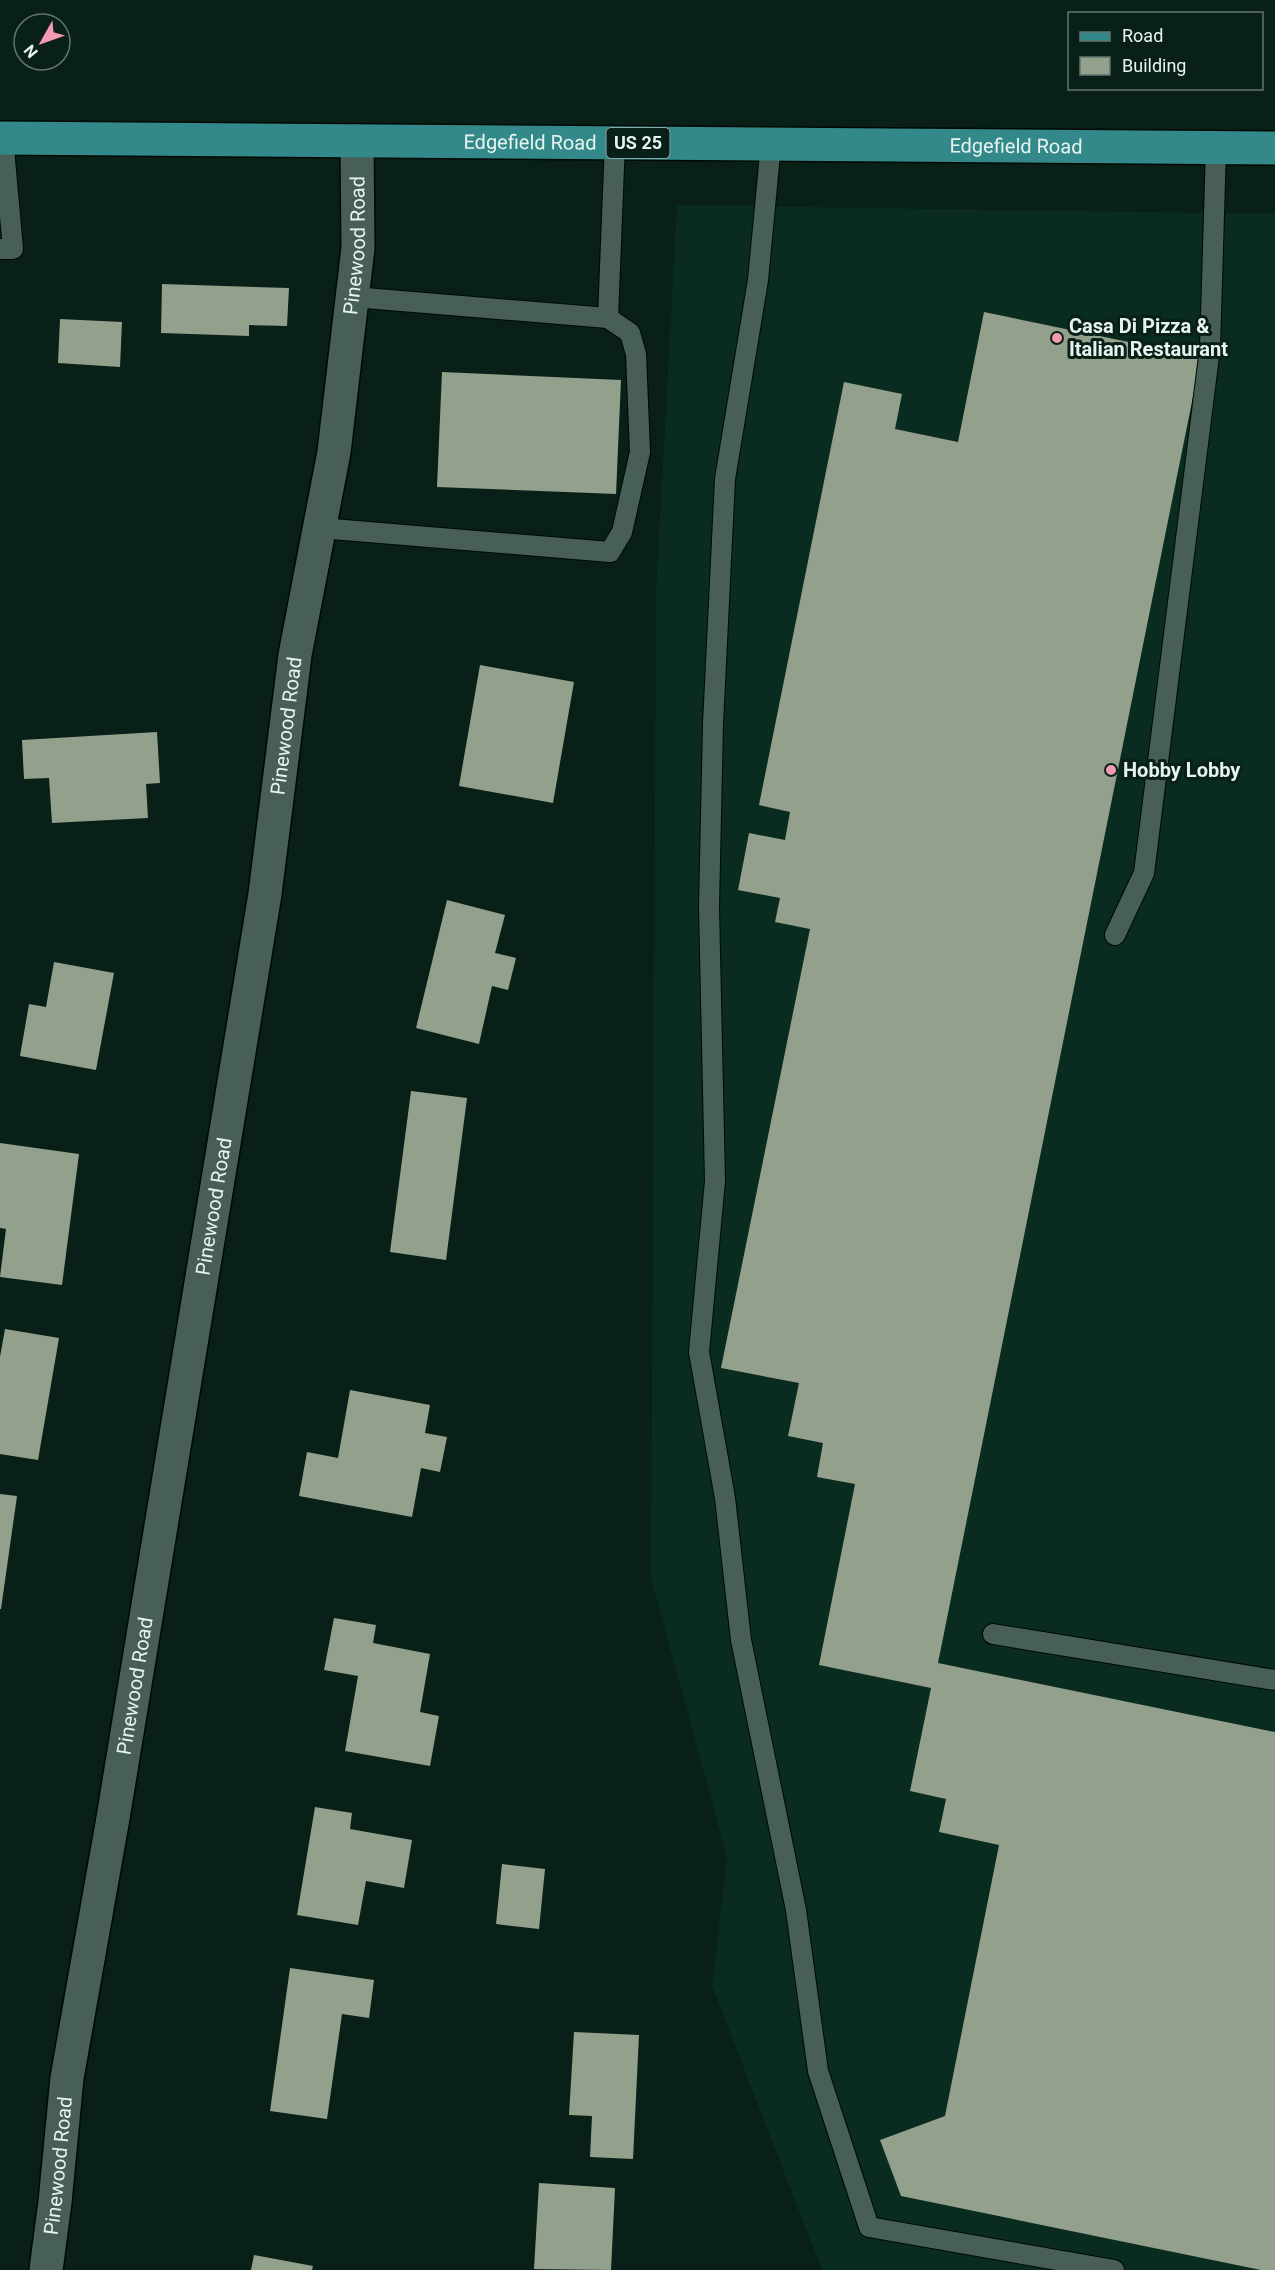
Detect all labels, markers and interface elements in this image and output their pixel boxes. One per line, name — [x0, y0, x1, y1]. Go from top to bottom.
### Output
north arrow — [12, 12, 72, 72]
legend — [1068, 12, 1263, 90]
text: Road — [1122, 25, 1163, 46]
text: N — [20, 41, 42, 62]
text: Building — [1122, 55, 1186, 76]
road number: US 25 — [606, 128, 670, 158]
street label: Edgefield Road — [463, 130, 597, 155]
street label: Edgefield Road — [949, 133, 1083, 158]
street label: Pinewood Road — [338, 176, 370, 316]
place label: Casa Di Pizza & Italian Restaurant — [1069, 314, 1228, 361]
marker: Casa Di Pizza & Italian Restaurant — [1050, 331, 1064, 345]
street label: Pinewood Road — [266, 655, 307, 796]
place label: Hobby Lobby — [1123, 758, 1241, 782]
marker: Hobby Lobby — [1104, 763, 1118, 777]
street label: Pinewood Road — [190, 1136, 237, 1277]
street label: Pinewood Road — [112, 1615, 158, 1757]
street label: Pinewood Road — [39, 2095, 77, 2236]

